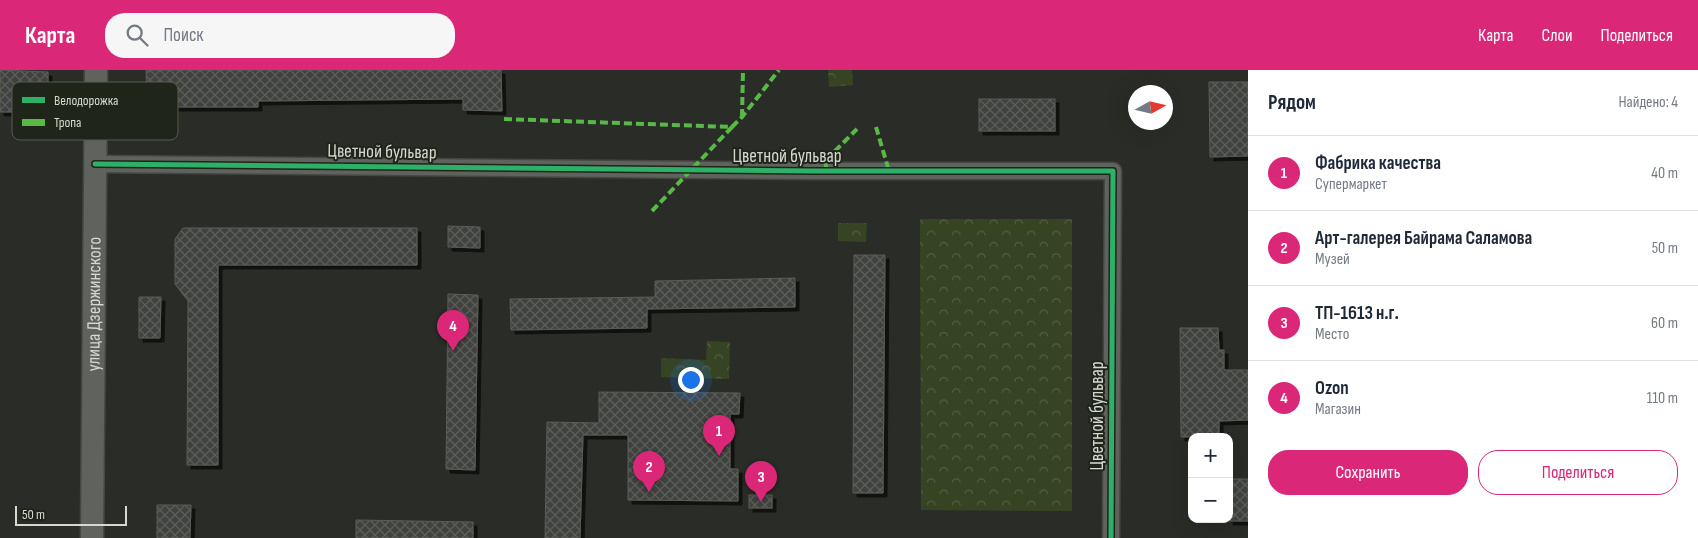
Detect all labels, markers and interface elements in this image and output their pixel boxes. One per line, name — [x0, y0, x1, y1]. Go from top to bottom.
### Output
search box — [105, 13, 455, 58]
text: Карта — [25, 21, 75, 50]
icon: search — [123, 21, 151, 49]
text: Поиск — [163, 24, 204, 47]
text: Карта — [1478, 25, 1514, 46]
text: Слои — [1542, 25, 1573, 46]
text: Поделиться — [1601, 25, 1673, 46]
legend — [12, 82, 178, 140]
north arrow — [1128, 85, 1173, 130]
text: Рядом — [1268, 90, 1316, 115]
text: Велодорожка — [54, 92, 118, 109]
text: Найдено: 4 — [1618, 93, 1678, 112]
text: Тропа — [54, 114, 81, 131]
street label: Цветной бульвар — [327, 140, 437, 164]
street label: Цветной бульвар — [732, 145, 842, 168]
text: Фабрика качества — [1315, 152, 1441, 175]
text: 1 — [1281, 164, 1287, 183]
text: 40 m — [1651, 164, 1678, 183]
text: Супермаркет — [1315, 175, 1387, 194]
text: Арт-галерея Байрама Саламова — [1315, 227, 1532, 250]
street label: улица Дзержинского — [82, 237, 106, 371]
text: 2 — [1280, 239, 1288, 258]
text: 50 m — [1652, 239, 1678, 258]
text: Музей — [1315, 250, 1350, 269]
text: ТП-1613 н.г. — [1315, 302, 1399, 325]
pin: 4 — [437, 310, 469, 351]
text: 3 — [1280, 314, 1288, 333]
text: 60 m — [1651, 314, 1678, 333]
text: Место — [1315, 325, 1349, 344]
street label: Цветной бульвар — [1086, 361, 1109, 471]
your location — [678, 367, 704, 393]
text: Ozon — [1315, 377, 1349, 400]
text: 4 — [1280, 389, 1288, 408]
text: 110 m — [1647, 389, 1678, 408]
text: Магазин — [1315, 400, 1361, 419]
pin: 1 — [703, 415, 735, 456]
map controls — [1188, 433, 1233, 523]
button: + — [1188, 433, 1233, 478]
button: Сохранить — [1268, 450, 1468, 495]
button: Поделиться — [1478, 450, 1678, 495]
pin: 2 — [633, 451, 665, 492]
pin: 3 — [745, 461, 777, 502]
button: − — [1188, 478, 1233, 523]
scale bar — [15, 503, 128, 526]
text: 50 m — [22, 506, 45, 523]

